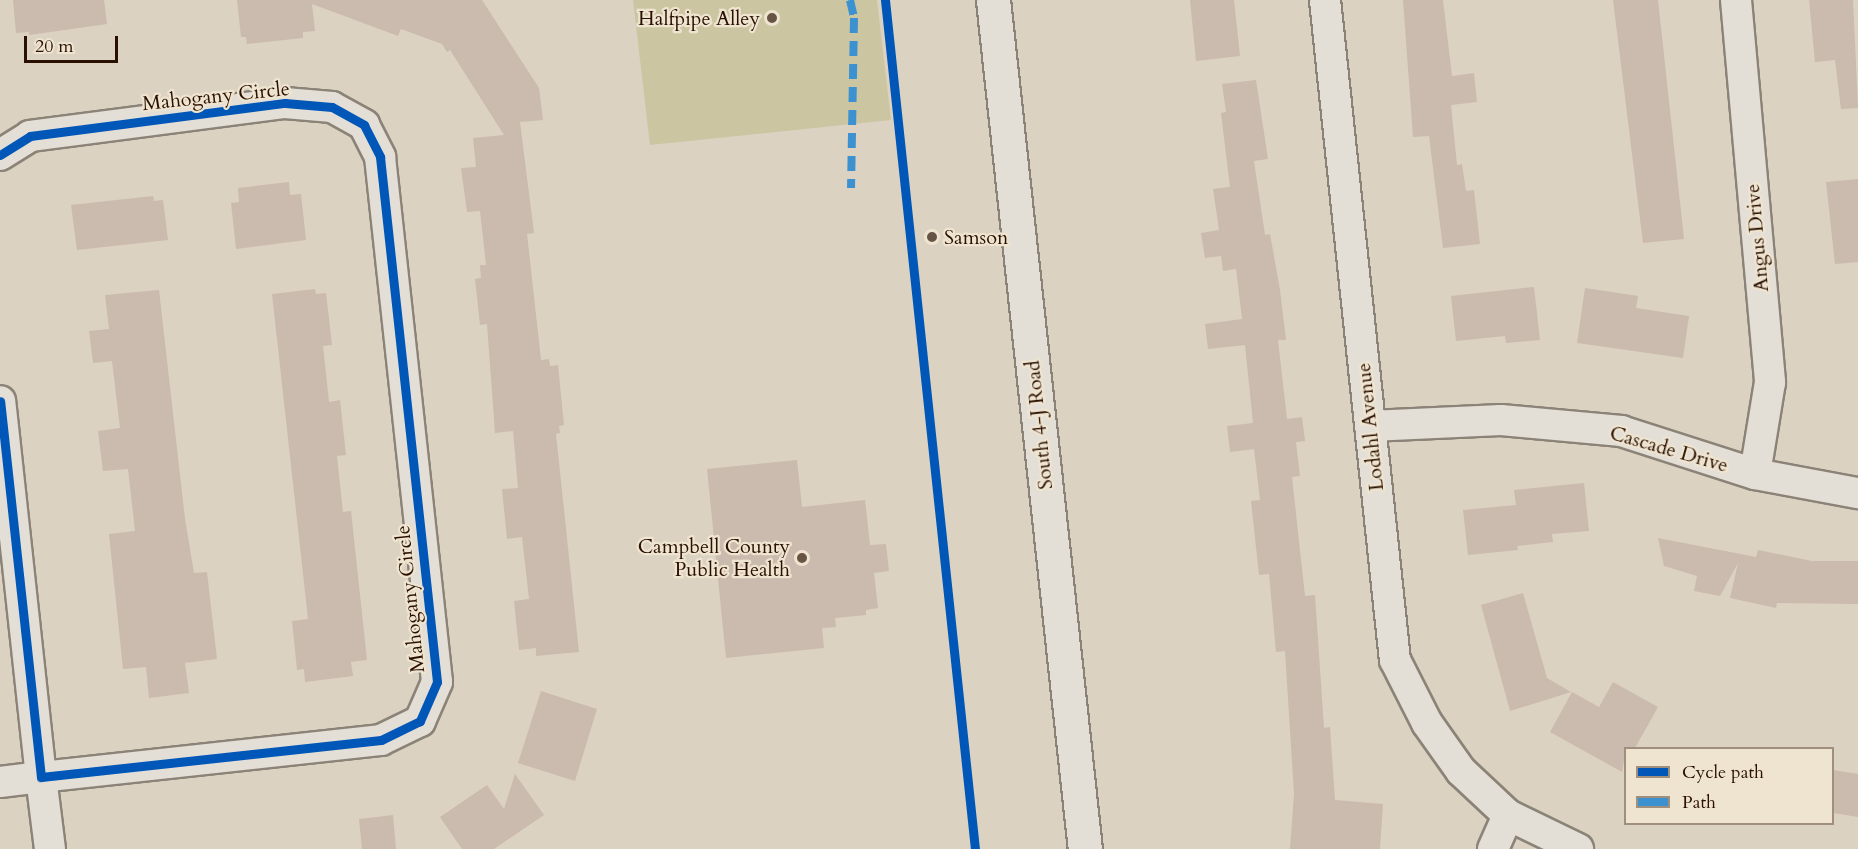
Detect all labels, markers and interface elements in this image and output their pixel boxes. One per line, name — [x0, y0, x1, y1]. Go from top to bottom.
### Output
place label: Halfpipe Alley — [638, 6, 760, 30]
marker: Halfpipe Alley — [765, 11, 779, 25]
scale bar — [27, 24, 122, 62]
text: 20 m — [35, 34, 74, 59]
street label: Mahogany Circle — [141, 76, 291, 116]
street label: Angus Drive — [1740, 183, 1774, 293]
place label: Samson — [944, 225, 1008, 249]
marker: Samson — [925, 230, 939, 244]
street label: South 4-J Road — [1020, 359, 1058, 491]
street label: Lodahl Avenue — [1351, 362, 1389, 492]
street label: Cascade Drive — [1607, 421, 1731, 477]
street label: Mahogany Circle — [390, 524, 430, 674]
place label: Campbell County Public Health — [638, 534, 790, 581]
marker: Campbell County Public Health — [795, 551, 809, 565]
legend — [1624, 747, 1834, 825]
text: Cycle path — [1682, 760, 1764, 785]
text: Path — [1682, 790, 1716, 815]

